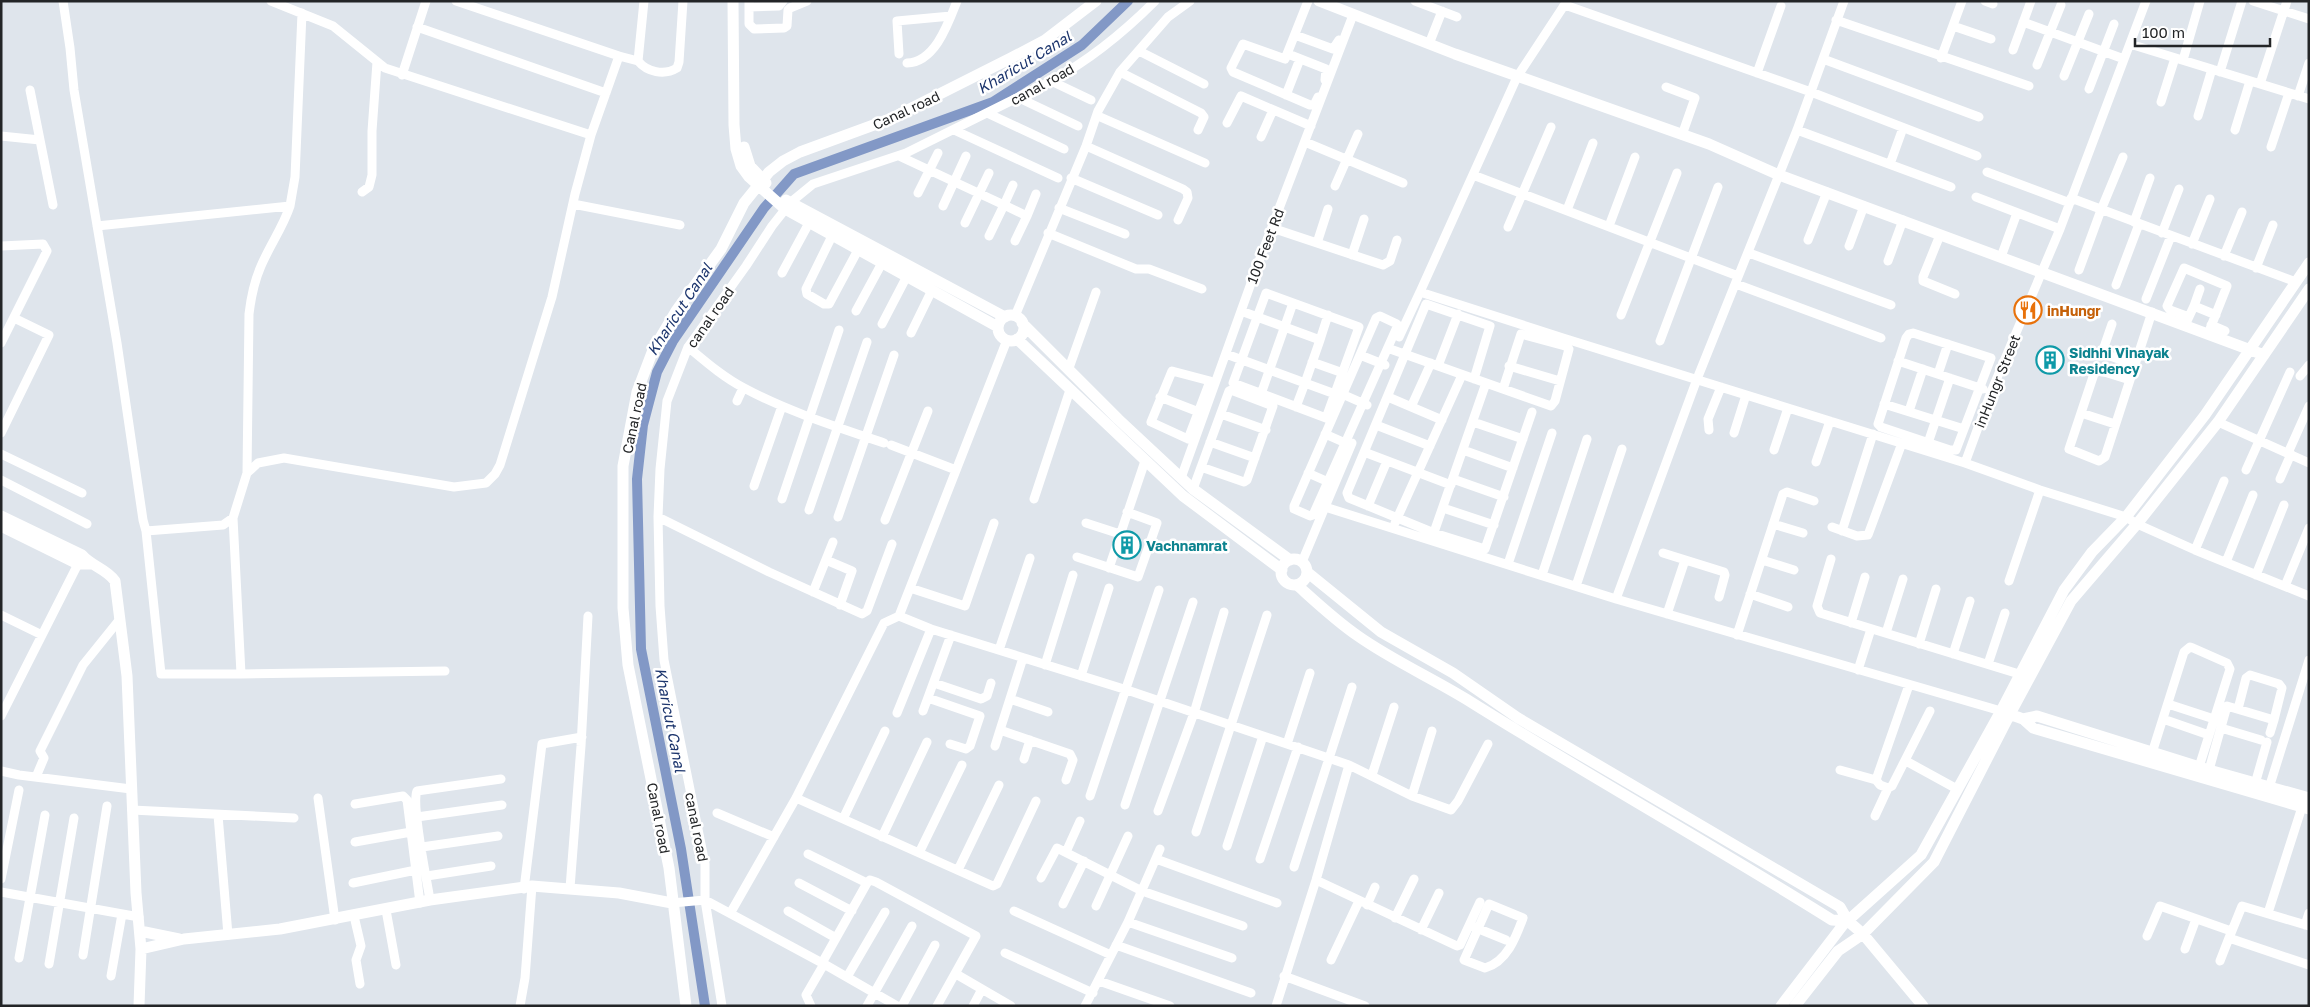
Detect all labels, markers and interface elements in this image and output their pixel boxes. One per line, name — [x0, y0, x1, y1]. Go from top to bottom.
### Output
scale bar — [2135, 15, 2270, 47]
text: 100 m — [2142, 23, 2185, 41]
water label: Kharicut Canal — [974, 26, 1075, 97]
street label: canal road — [1007, 60, 1077, 108]
street label: Canal road — [870, 87, 942, 133]
street label: 100 Feet Rd — [1243, 206, 1287, 286]
water label: Kharicut Canal — [643, 259, 716, 358]
street label: canal road — [683, 283, 737, 351]
restaurant icon: inHungr — [2013, 295, 2043, 325]
place label: inHungr — [2047, 302, 2101, 319]
street label: inHungr Street — [1971, 332, 2023, 430]
place label: Sidhhi Vinayak Residency — [2069, 344, 2169, 377]
building icon: Sidhhi Vinayak Residency — [2035, 345, 2065, 375]
street label: Canal road — [618, 381, 650, 455]
building icon: Vachnamrat — [1112, 530, 1142, 560]
place label: Vachnamrat — [1146, 537, 1228, 554]
water label: Kharicut Canal — [652, 666, 690, 775]
street label: Canal road — [644, 781, 674, 855]
street label: canal road — [682, 791, 712, 863]

